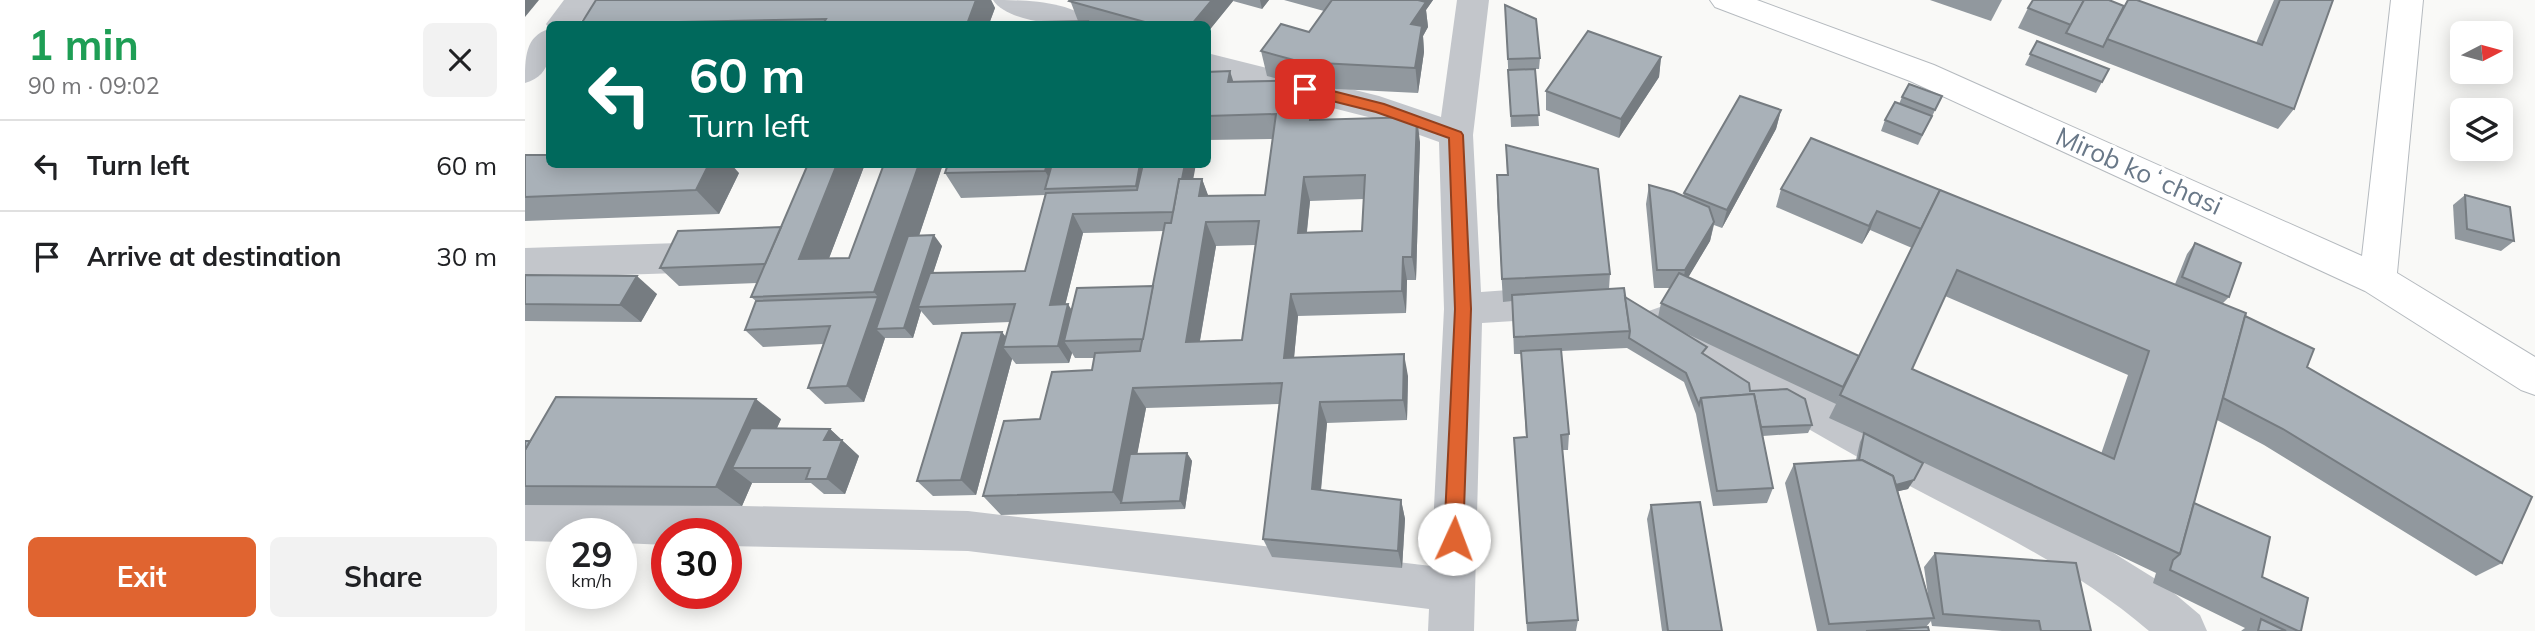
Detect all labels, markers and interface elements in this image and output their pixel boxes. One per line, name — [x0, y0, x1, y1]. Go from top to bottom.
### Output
text: 1 min — [28, 18, 139, 71]
north arrow — [2450, 21, 2513, 84]
map controls — [2450, 21, 2513, 161]
button: close — [423, 23, 497, 97]
text: 60 m — [689, 44, 805, 105]
icon: left — [574, 49, 665, 140]
pin — [1275, 59, 1335, 119]
icon: arrive — [1286, 70, 1324, 108]
text: 90 m · 09:02 — [28, 71, 160, 100]
button: layers — [2450, 98, 2513, 161]
text: Turn left — [689, 105, 809, 145]
street label: Mirob koʻchasi — [2051, 119, 2228, 222]
icon: left — [28, 147, 66, 185]
text: Turn left — [87, 149, 189, 182]
text: 60 m — [436, 149, 497, 182]
icon: arrive — [28, 238, 66, 276]
text: Arrive at destination — [87, 240, 342, 273]
text: 30 m — [436, 240, 497, 273]
position arrow — [1417, 502, 1491, 576]
speed limit sign: 30 — [651, 518, 742, 609]
text: 29 — [570, 532, 613, 576]
button: Exit — [28, 537, 256, 617]
button: Share — [270, 537, 497, 617]
text: km/h — [571, 569, 612, 592]

